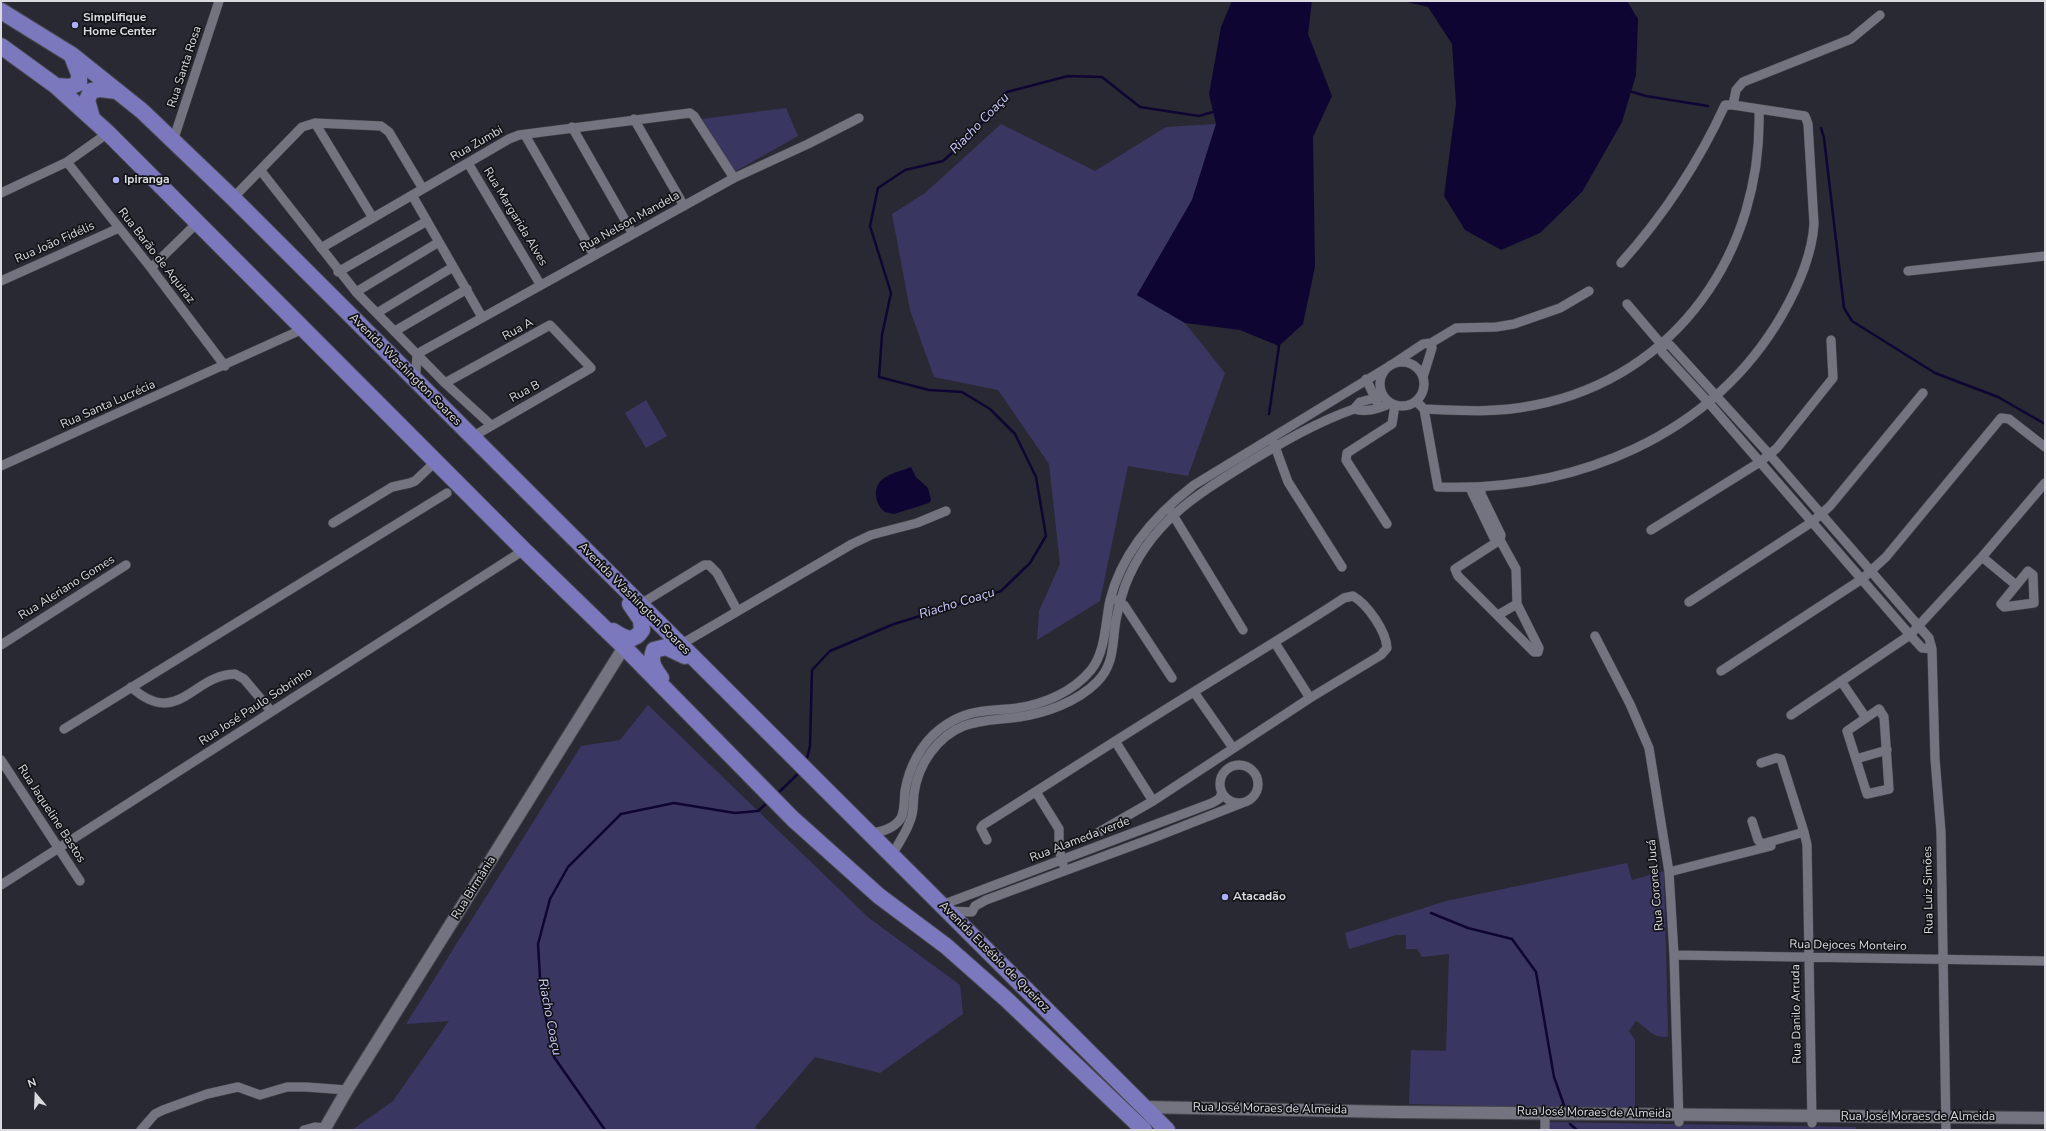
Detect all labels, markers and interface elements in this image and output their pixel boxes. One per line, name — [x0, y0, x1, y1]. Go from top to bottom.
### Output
place label: Simplifique Home Center — [83, 11, 156, 39]
marker: Simplifique Home Center — [70, 20, 80, 30]
street label: Rua Santa Rosa — [165, 24, 205, 110]
water label: Riacho Coaçu — [947, 90, 1013, 158]
street label: Rua Zumbi — [448, 123, 506, 165]
street label: Rua Margarida Alves — [480, 165, 550, 269]
place label: Ipiranga — [124, 173, 170, 187]
marker: Ipiranga — [111, 175, 121, 185]
street label: Rua Nelson Mandela — [578, 189, 682, 255]
street label: Rua Barão de Aquiraz — [114, 206, 198, 306]
street label: Rua João Fidélis — [13, 219, 97, 267]
street label: Avenida Washington Soares — [346, 311, 464, 429]
street label: Rua A — [500, 316, 536, 344]
street label: Rua Santa Lucrécia — [58, 378, 158, 432]
street label: Rua B — [507, 378, 543, 406]
street label: Avenida Washington Soares — [575, 540, 693, 658]
street label: Rua Aleriano Gomes — [16, 553, 118, 623]
water label: Riacho Coaçu — [917, 585, 997, 623]
street label: Rua José Paulo Sobrinho — [197, 665, 315, 749]
street label: Rua Jaqueline Bastos — [14, 762, 88, 866]
street label: Rua Alameda verde — [1028, 814, 1132, 866]
street label: Rua Coronel Jucá — [1645, 839, 1667, 931]
street label: Rua Luiz Simões — [1921, 846, 1937, 934]
street label: Rua Birmânia — [449, 854, 499, 922]
place label: Atacadão — [1233, 890, 1286, 904]
marker: Atacadão — [1220, 892, 1230, 902]
street label: Avenida Eusébio de Queiroz — [936, 899, 1052, 1015]
street label: Rua Dejoces Monteiro — [1789, 938, 1907, 954]
street label: Rua Danilo Arruda — [1789, 964, 1805, 1064]
water label: Riacho Coaçu — [534, 977, 564, 1057]
north arrow — [16, 1075, 56, 1115]
text: N — [26, 1075, 38, 1092]
street label: Rua José Moraes de Almeida — [1193, 1100, 1347, 1118]
street label: Rua José Moraes de Almeida — [1517, 1104, 1671, 1122]
street label: Rua José Moraes de Almeida — [1841, 1110, 1995, 1124]

